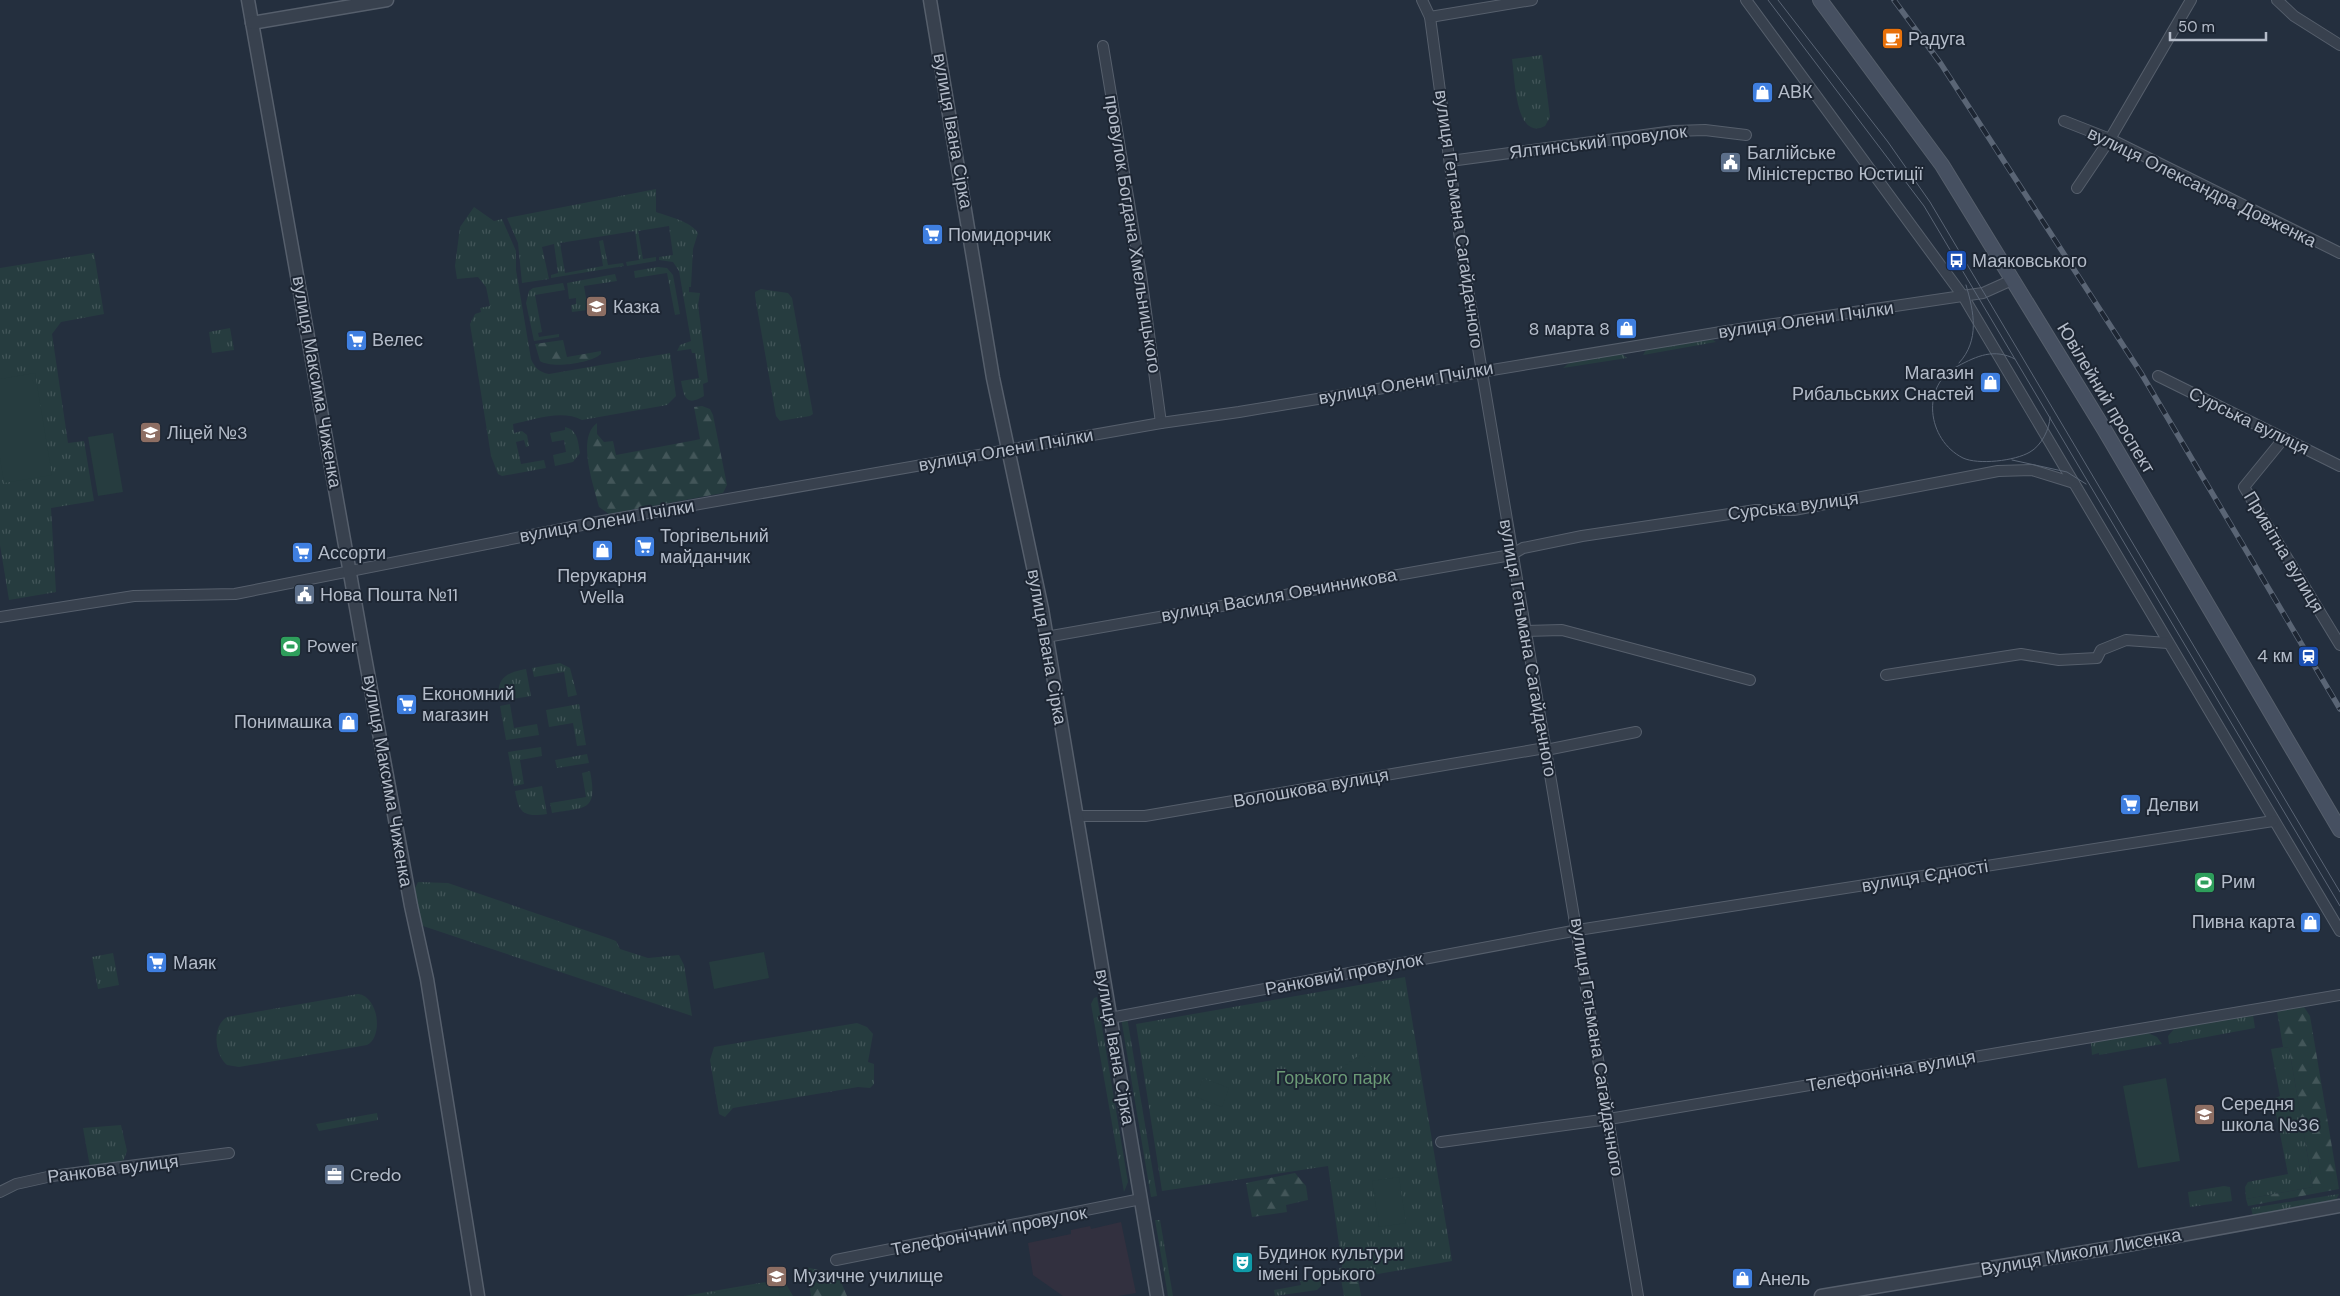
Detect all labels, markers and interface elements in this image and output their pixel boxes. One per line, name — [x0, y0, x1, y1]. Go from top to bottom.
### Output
scale bar — [2170, 10, 2266, 42]
text: 50 m — [2178, 17, 2215, 37]
cafe icon: Радуга — [1880, 27, 1904, 51]
place label: Радуга — [1908, 27, 1966, 51]
street label: вулиця Івана Сірка — [928, 51, 979, 212]
shop icon: АВК — [1750, 80, 1774, 104]
place label: АВК — [1778, 80, 1813, 104]
street label: вулиця Гетьмана Сагайдачного — [1429, 88, 1489, 350]
street label: провулок Богдана Хмельницького — [1099, 93, 1167, 375]
street label: Ялтинський провулок — [1508, 119, 1688, 165]
street label: вулиця Олександра Довженка — [2084, 121, 2321, 253]
place label: Баглійське Міністерство Юстиції — [1747, 141, 1923, 186]
public building icon: Баглійське Міністерство Юстиції — [1719, 151, 1743, 175]
supermarket icon: Помидорчик — [920, 223, 944, 247]
place label: Помидорчик — [948, 223, 1051, 247]
bus stop icon: Маяковського — [1944, 249, 1968, 273]
place label: Маяковського — [1972, 249, 2087, 273]
street label: вулиця Максима Чиженка — [287, 274, 348, 491]
school or university icon: Казка — [585, 295, 609, 319]
place label: Казка — [613, 295, 661, 319]
street label: вулиця Олени Пчілки — [1717, 296, 1895, 344]
place label: 8 марта 8 — [1528, 317, 1610, 341]
shop icon: 8 марта 8 — [1614, 317, 1638, 341]
street label: Ювілейний проспект — [2051, 318, 2161, 478]
supermarket icon: Велес — [344, 328, 368, 352]
place label: Велес — [372, 328, 423, 352]
street label: вулиця Олени Пчілки — [1317, 356, 1495, 410]
place label: Магазин Рибальських Снастей — [1792, 361, 1974, 406]
shop icon: Магазин Рибальських Снастей — [1978, 371, 2002, 395]
street label: Сурська вулиця — [2185, 381, 2313, 461]
school or university icon: Ліцей №3 — [139, 421, 163, 445]
place label: Ліцей №3 — [167, 421, 248, 445]
street label: вулиця Олени Пчілки — [917, 423, 1095, 477]
street label: Сурська вулиця — [1726, 486, 1860, 526]
street label: Привітна вулиця — [2238, 487, 2330, 617]
street label: вулиця Олени Пчілки — [518, 494, 696, 548]
street label: вулиця Гетьмана Сагайдачного — [1494, 517, 1562, 779]
place label: Торгівельний майданчик — [660, 524, 769, 569]
supermarket icon: Торгівельний майданчик — [632, 534, 656, 558]
shop icon: Перукарня Wella — [590, 539, 614, 563]
supermarket icon: Ассорти — [290, 541, 314, 565]
place label: Ассорти — [318, 541, 386, 565]
street label: вулиця Василя Овчинникова — [1159, 562, 1400, 628]
place label: Перукарня Wella — [557, 564, 647, 609]
street label: вулиця Івана Сірка — [1022, 567, 1073, 728]
public building icon: Нова Пошта №11 — [292, 583, 316, 607]
place label: Нова Пошта №11 — [320, 583, 458, 607]
sports icon: Power — [279, 634, 303, 658]
place label: Power — [307, 634, 358, 658]
place label: 4 км — [2257, 644, 2293, 668]
station icon: 4 км — [2297, 644, 2321, 668]
street label: вулиця Максима Чиженка — [358, 673, 419, 890]
place label: Економний магазин — [422, 682, 514, 727]
supermarket icon: Економний магазин — [394, 692, 418, 716]
place label: Понимашка — [234, 710, 333, 734]
shop icon: Понимашка — [336, 710, 360, 734]
street label: Волошкова вулиця — [1231, 763, 1391, 813]
supermarket icon: Делви — [2119, 793, 2143, 817]
place label: Делви — [2147, 793, 2199, 817]
street label: вулиця Єдності — [1860, 854, 1990, 898]
sports icon: Рим — [2193, 870, 2217, 894]
place label: Рим — [2221, 870, 2255, 894]
place label: Пивна карта — [2192, 910, 2296, 934]
shop icon: Пивна карта — [2299, 910, 2323, 934]
street label: вулиця Гетьмана Сагайдачного — [1565, 916, 1629, 1178]
street label: Ранковий провулок — [1263, 947, 1425, 1001]
supermarket icon: Маяк — [145, 951, 169, 975]
place label: Маяк — [173, 951, 216, 975]
street label: вулиця Івана Сірка — [1090, 967, 1141, 1128]
street label: Телефонічна вулиця — [1805, 1044, 1977, 1098]
park label: Горького парк — [1276, 1066, 1390, 1090]
place label: Середня школа №36 — [2221, 1092, 2320, 1137]
school or university icon: Середня школа №36 — [2193, 1102, 2217, 1126]
street label: Ранкова вулиця — [46, 1149, 180, 1189]
office icon: Credo — [322, 1163, 346, 1187]
place label: Credo — [350, 1163, 401, 1187]
street label: Телефонічний провулок — [889, 1200, 1089, 1262]
street label: Вулиця Миколи Лисенка — [1979, 1222, 2184, 1281]
place label: Будинок культури імені Горького — [1258, 1241, 1403, 1286]
theatre icon: Будинок культури імені Горького — [1230, 1251, 1254, 1275]
school or university icon: Музичне училище — [765, 1264, 789, 1288]
place label: Музичне училище — [793, 1264, 943, 1288]
shop icon: Анель — [1731, 1267, 1755, 1291]
place label: Анель — [1759, 1267, 1810, 1291]

